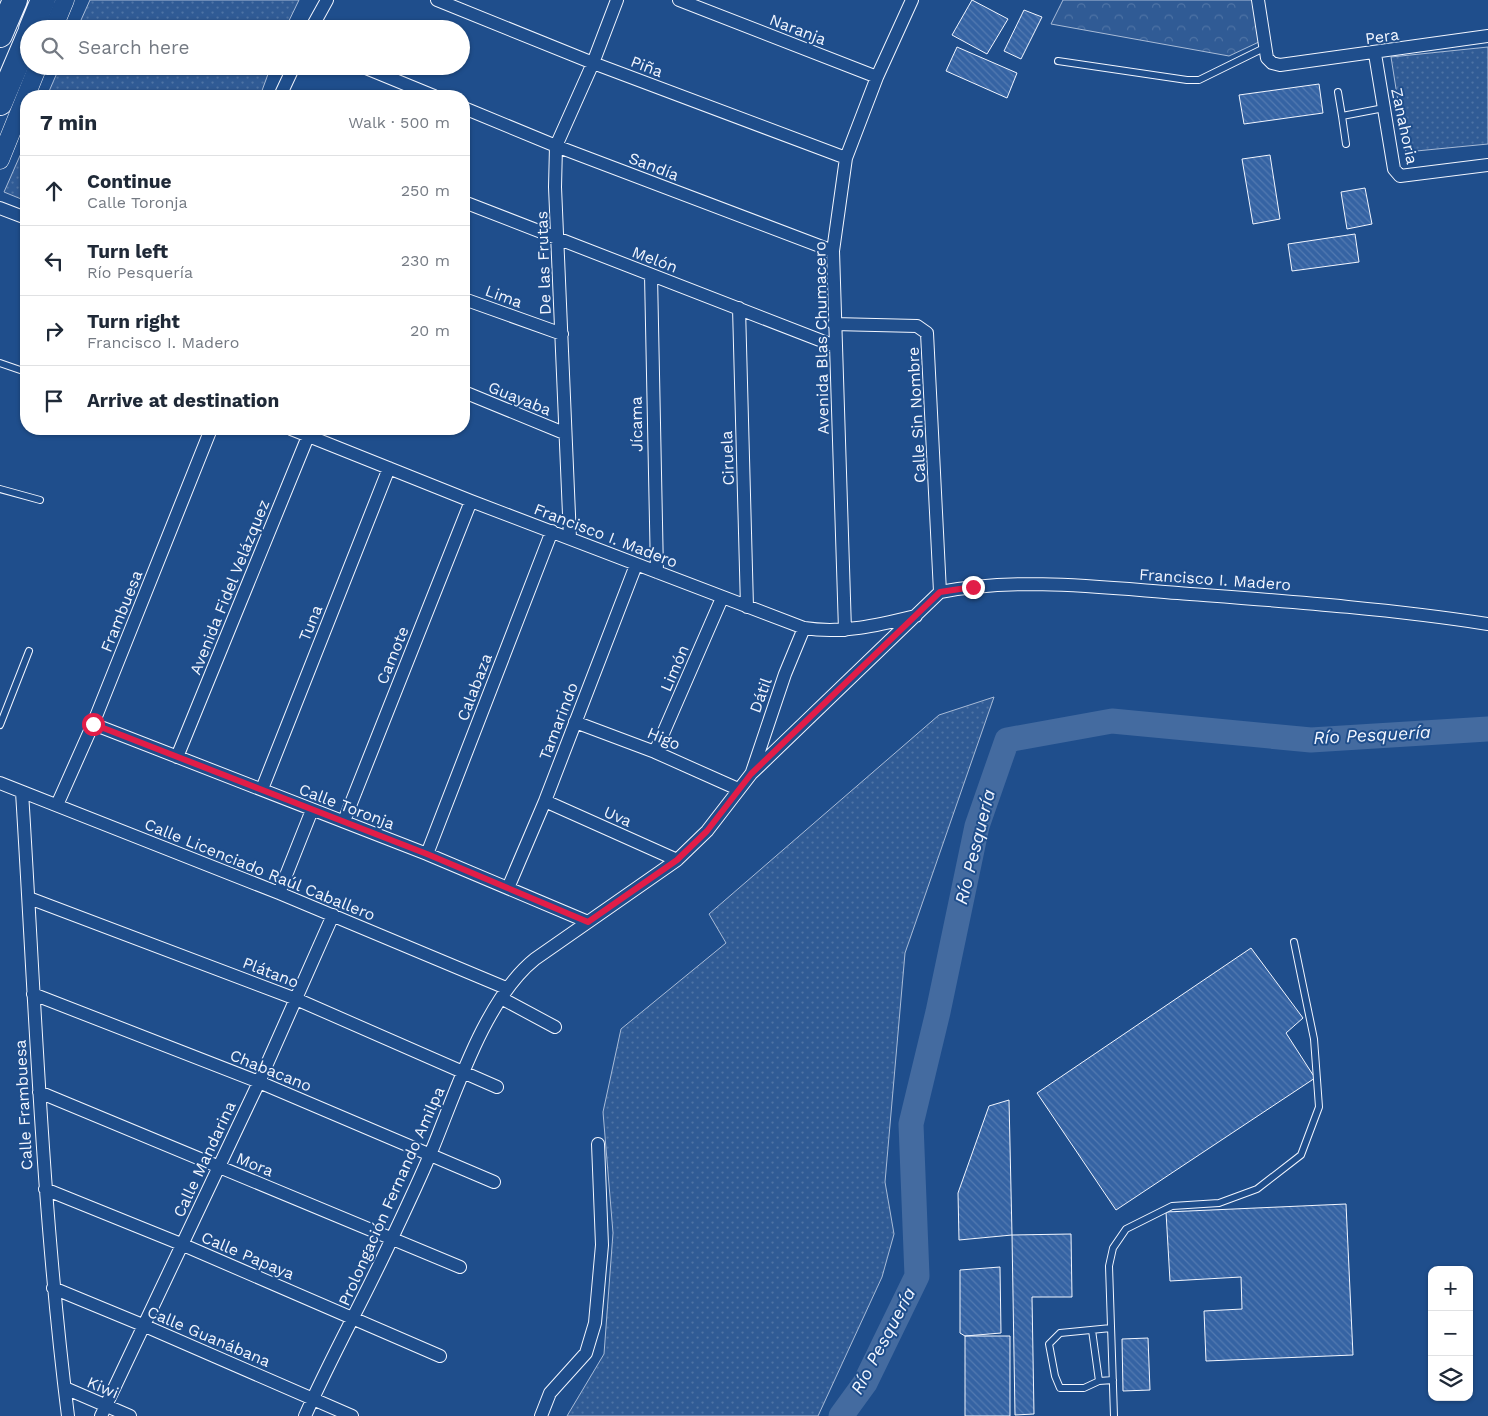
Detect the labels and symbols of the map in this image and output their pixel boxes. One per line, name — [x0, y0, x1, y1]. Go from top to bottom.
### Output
street label: Naranja — [767, 10, 829, 49]
street label: Pera — [1364, 25, 1400, 48]
street label: Piña — [628, 52, 666, 81]
street label: Zanahoria — [1387, 86, 1422, 166]
street label: Sandía — [626, 148, 682, 185]
street label: De las Frutas — [532, 211, 555, 315]
street label: Avenida Blas Chumacero — [810, 241, 833, 435]
street label: Melón — [629, 242, 680, 277]
street label: Lima — [483, 281, 525, 312]
street label: Calle Sin Nombre — [903, 346, 930, 484]
street label: Guayaba — [486, 377, 554, 420]
street label: Jícama — [627, 396, 646, 452]
street label: Ciruela — [717, 430, 738, 486]
street label: Avenida Fidel Velázquez — [186, 497, 273, 678]
street label: Francisco I. Madero — [531, 499, 680, 572]
street label: Francisco I. Madero — [1138, 565, 1292, 594]
street label: Frambuesa — [96, 568, 146, 655]
route end — [962, 576, 985, 599]
street label: Tuna — [295, 602, 326, 644]
street label: Camote — [372, 623, 413, 687]
street label: Limón — [656, 642, 693, 694]
street label: Calabaza — [453, 651, 496, 724]
street label: Dátil — [745, 675, 776, 715]
street label: Tamarindo — [535, 680, 582, 763]
route start — [82, 713, 105, 736]
water label: Río Pesquería — [1313, 721, 1431, 748]
street label: Higo — [644, 723, 683, 754]
street label: Calle Toronja — [296, 780, 397, 833]
water label: Río Pesquería — [950, 787, 999, 907]
street label: Uva — [601, 802, 635, 831]
street label: Calle Licenciado Raúl Caballero — [142, 814, 378, 925]
street label: Plátano — [240, 953, 302, 992]
street label: Calle Frambuesa — [11, 1039, 36, 1171]
street label: Chabacano — [227, 1045, 314, 1095]
street label: Prolongación Fernando Amilpa — [334, 1084, 448, 1309]
street label: Calle Mandarina — [169, 1098, 240, 1220]
street label: Mora — [233, 1148, 276, 1180]
street label: Calle Papaya — [198, 1227, 297, 1284]
water label: Río Pesquería — [846, 1284, 919, 1398]
street label: Calle Guanábana — [144, 1302, 273, 1371]
street label: Kiwi — [84, 1372, 121, 1403]

